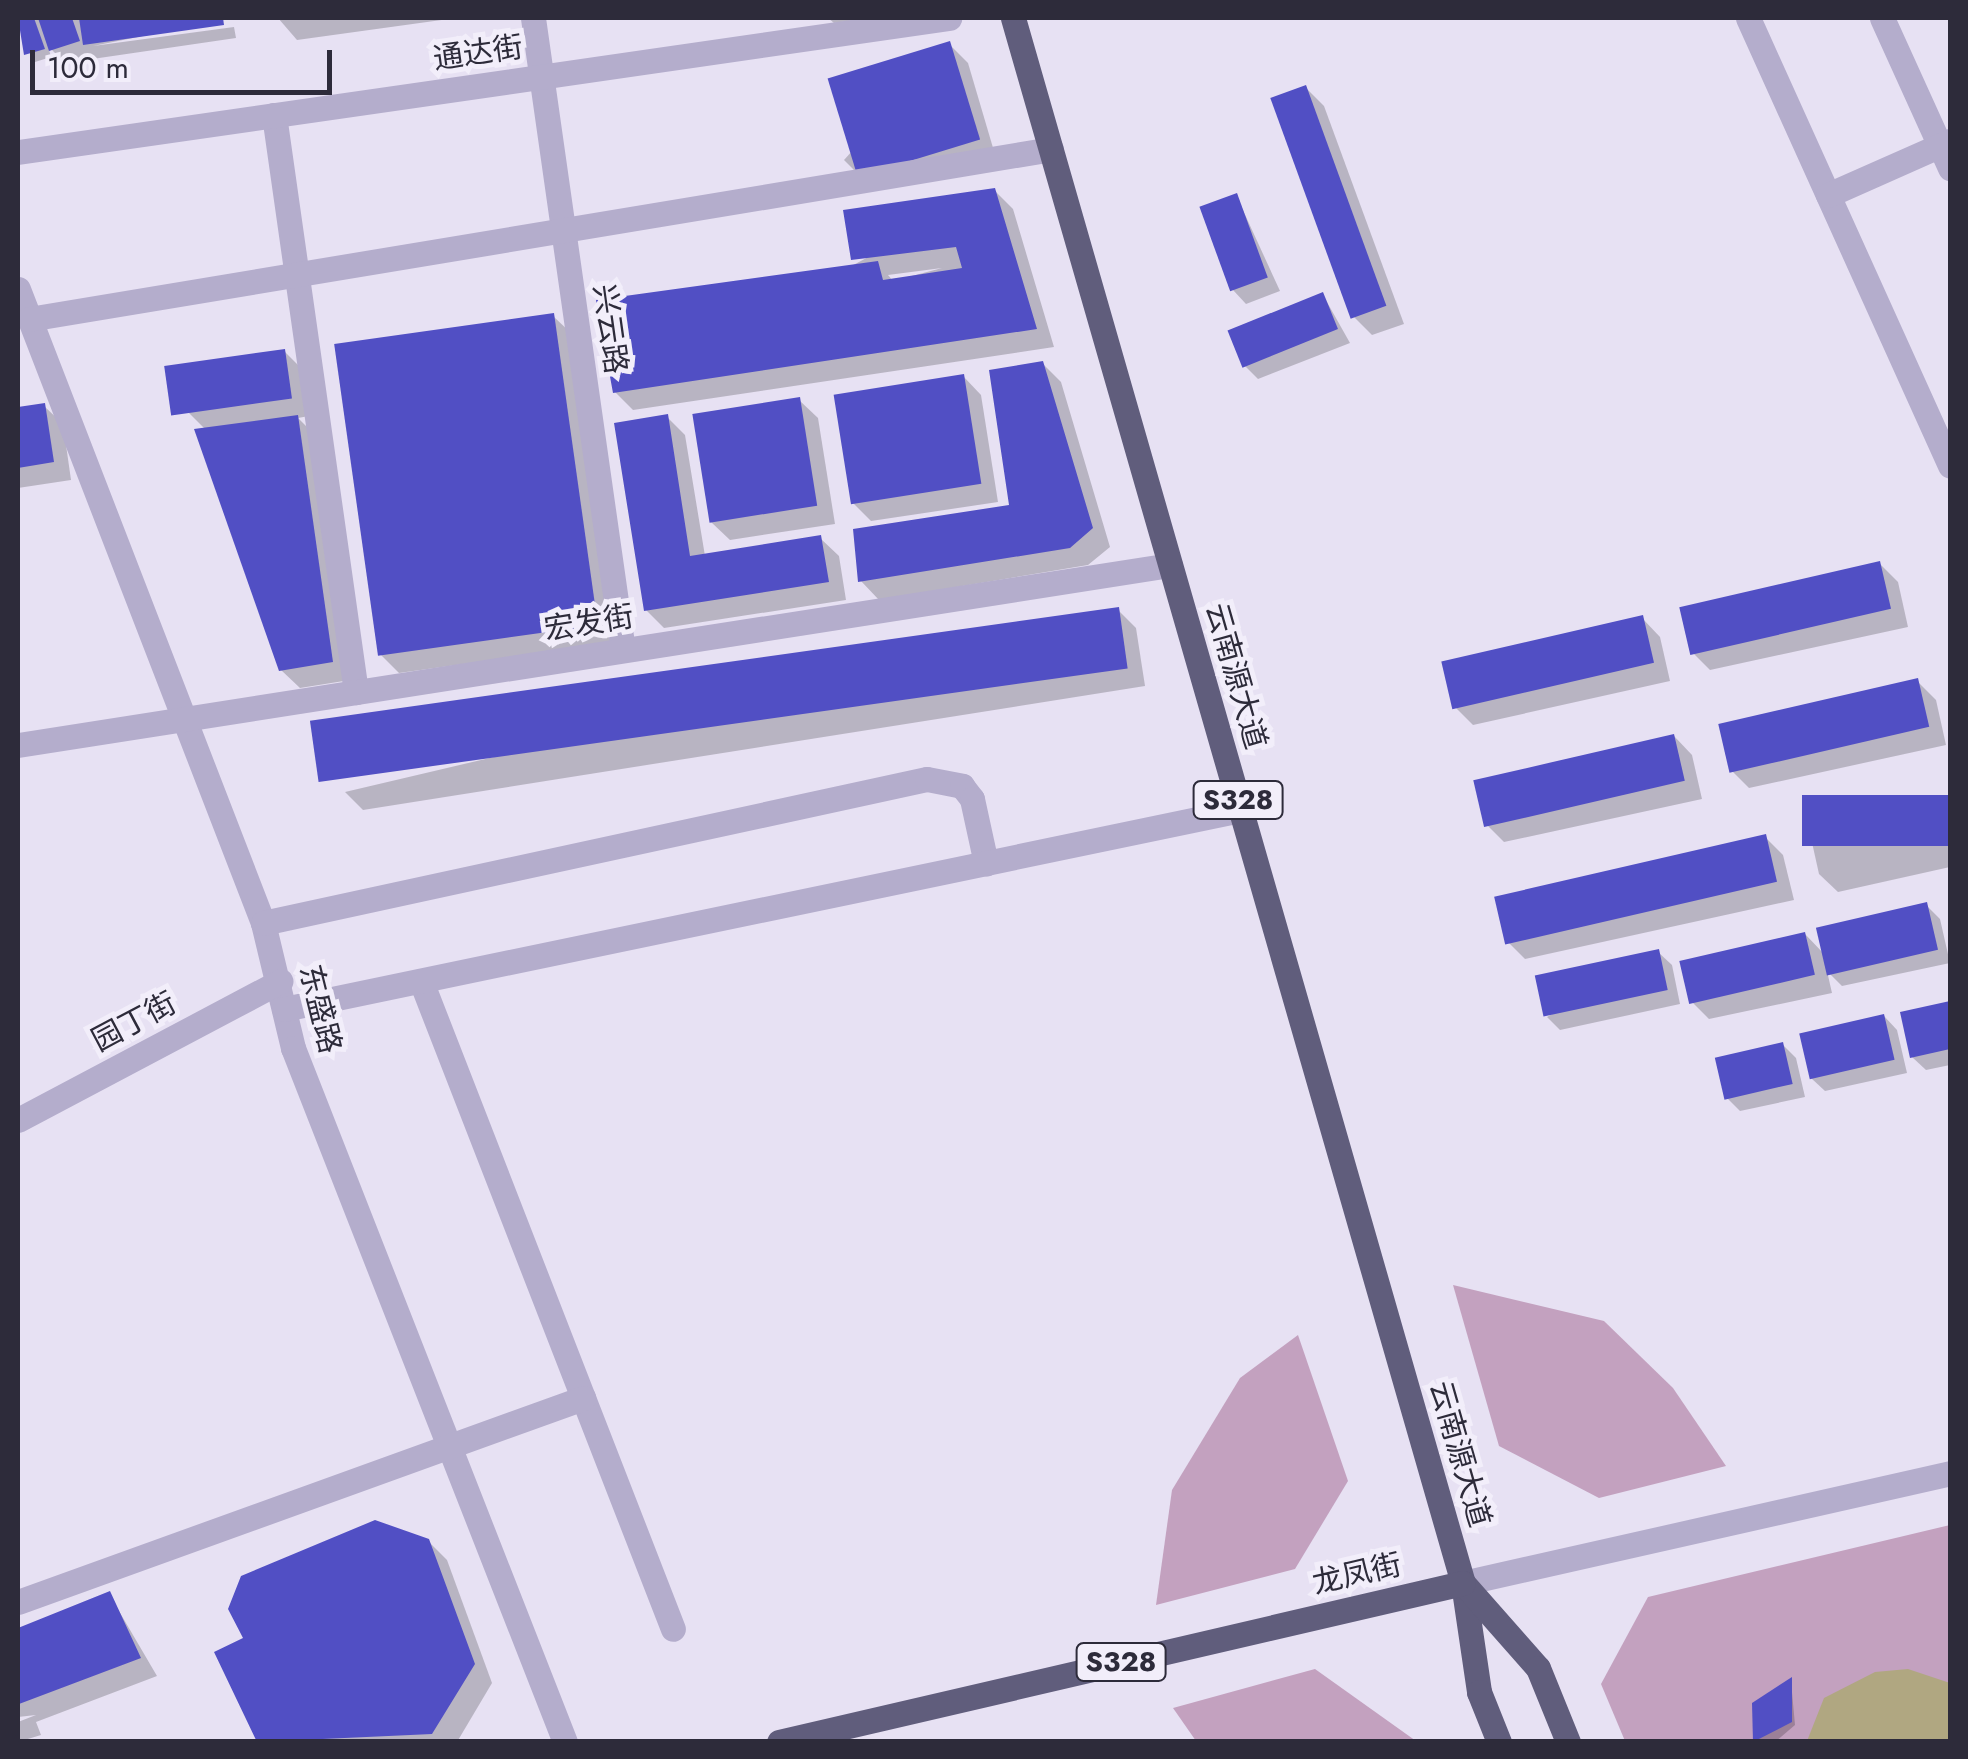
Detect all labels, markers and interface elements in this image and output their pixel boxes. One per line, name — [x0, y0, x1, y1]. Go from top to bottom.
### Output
street label: 通达街 — [431, 29, 525, 77]
scale bar — [35, 30, 338, 92]
text: 100 m — [47, 46, 129, 89]
street label: 兴云路 — [586, 282, 634, 376]
street label: 宏发街 — [542, 598, 636, 648]
street label: 云南源大道 — [1198, 599, 1274, 753]
road number: S328 — [1190, 777, 1286, 823]
street label: 东盛路 — [292, 961, 348, 1057]
street label: 园丁街 — [86, 985, 182, 1059]
street label: 云南源大道 — [1422, 1377, 1498, 1531]
street label: 龙凤街 — [1309, 1546, 1405, 1602]
road number: S328 — [1074, 1639, 1168, 1685]

